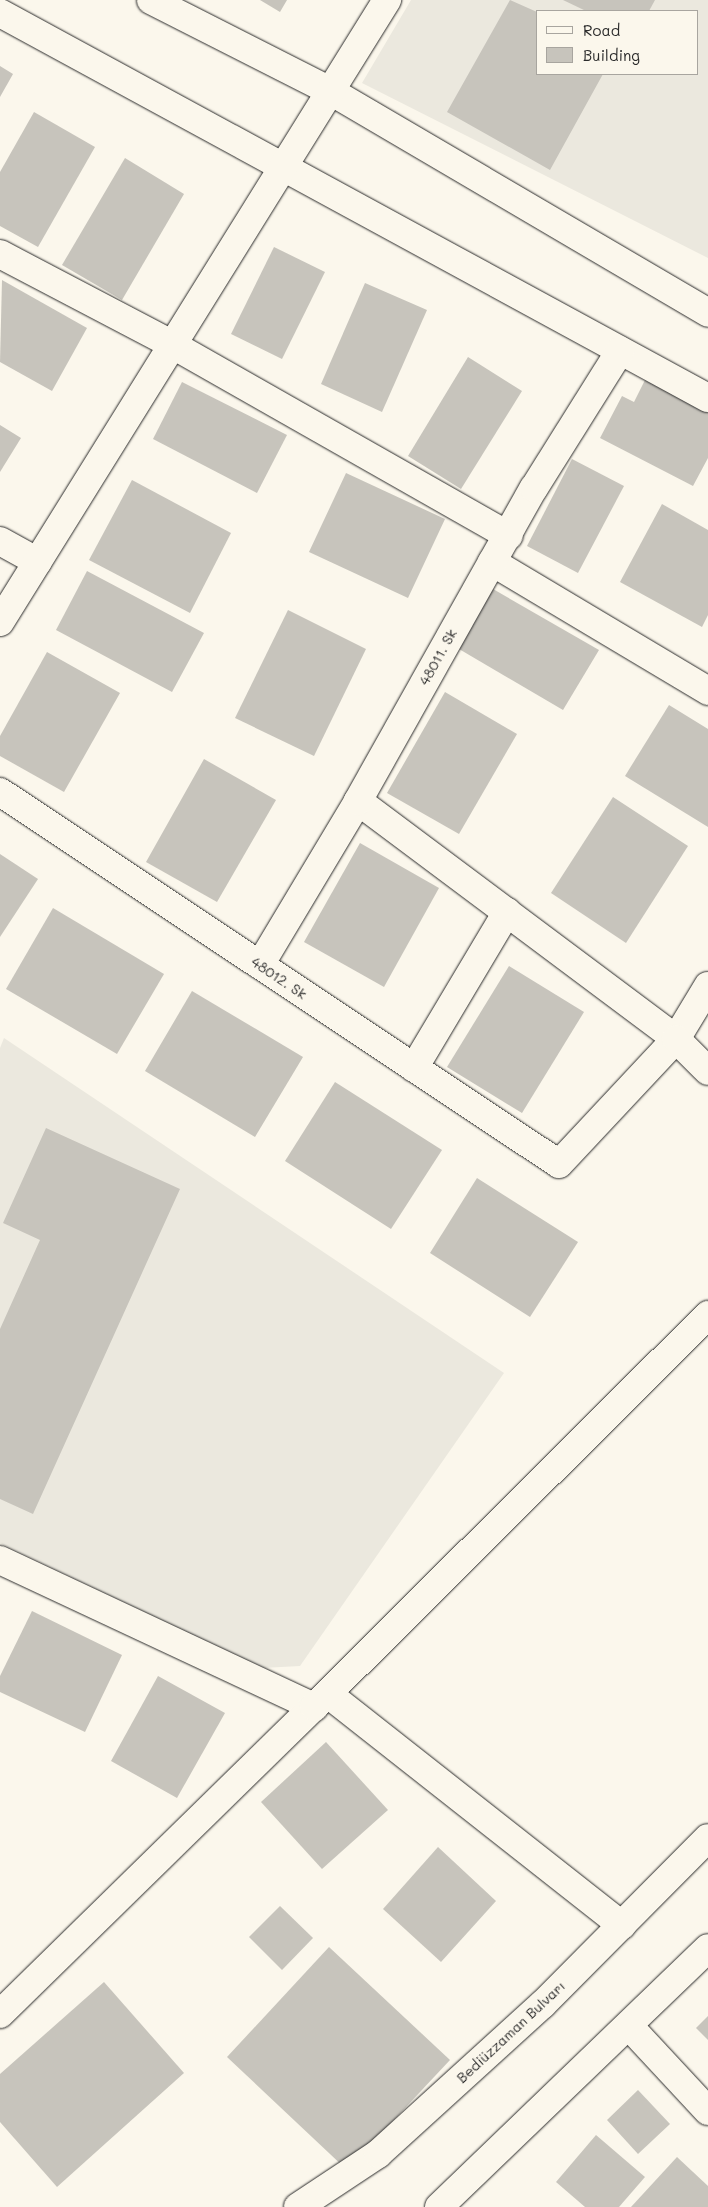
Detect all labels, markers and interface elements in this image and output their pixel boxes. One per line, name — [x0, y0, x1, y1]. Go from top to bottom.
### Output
legend — [536, 10, 698, 75]
text: Road — [583, 20, 620, 40]
text: Building — [583, 45, 640, 65]
street label: 48011. Sk — [416, 626, 460, 688]
street label: 48012. Sk — [248, 953, 310, 1003]
street label: Bediüzzaman Bulvarı — [453, 1977, 569, 2087]

